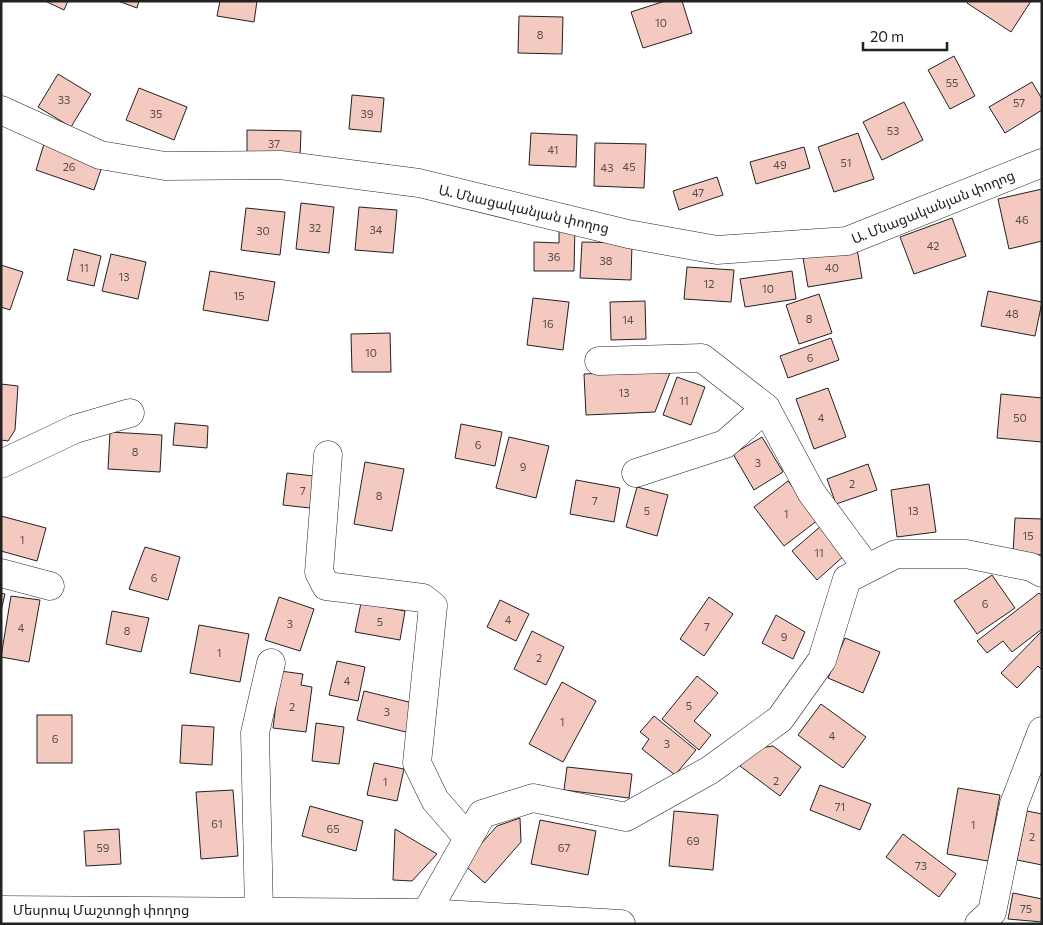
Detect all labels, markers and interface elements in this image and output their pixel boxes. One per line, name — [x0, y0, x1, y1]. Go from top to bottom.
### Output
house number: 10 — [655, 16, 667, 29]
scale bar — [863, 20, 947, 52]
text: 20 m — [870, 27, 904, 45]
house number: 8 — [537, 28, 544, 41]
house number: 55 — [946, 76, 958, 89]
house number: 33 — [58, 93, 70, 106]
house number: 57 — [1013, 96, 1025, 109]
house number: 35 — [150, 107, 162, 120]
house number: 39 — [361, 107, 374, 120]
house number: 53 — [887, 124, 899, 137]
house number: 37 — [268, 137, 280, 150]
house number: 41 — [548, 143, 558, 156]
house number: 51 — [840, 156, 852, 169]
house number: 49 — [773, 158, 787, 171]
house number: 26 — [63, 160, 76, 173]
house number: 45 — [623, 160, 635, 173]
house number: 43 — [601, 161, 613, 174]
street label: Ա. Մնացականյան փողոց — [849, 166, 1017, 247]
street label: Ա. Մնացականյան փողոց — [437, 181, 611, 236]
house number: 47 — [692, 186, 704, 199]
house number: 46 — [1015, 213, 1029, 226]
house number: 32 — [309, 221, 321, 234]
house number: 34 — [370, 223, 383, 236]
house number: 30 — [256, 224, 270, 237]
house number: 42 — [927, 239, 939, 252]
house number: 36 — [548, 250, 561, 263]
house number: 38 — [600, 254, 613, 267]
house number: 11 — [79, 261, 89, 274]
house number: 40 — [825, 261, 839, 274]
house number: 13 — [119, 270, 129, 283]
house number: 12 — [704, 277, 714, 290]
house number: 10 — [762, 282, 774, 295]
house number: 15 — [233, 289, 245, 302]
house number: 48 — [1005, 307, 1019, 320]
house number: 8 — [806, 312, 813, 325]
house number: 14 — [622, 313, 634, 326]
house number: 16 — [542, 317, 554, 330]
house number: 10 — [365, 346, 377, 359]
house number: 6 — [807, 351, 814, 364]
house number: 13 — [619, 386, 629, 399]
house number: 11 — [679, 394, 689, 407]
house number: 4 — [818, 411, 825, 424]
house number: 50 — [1013, 411, 1027, 424]
house number: 6 — [475, 438, 482, 451]
house number: 8 — [132, 445, 139, 458]
house number: 3 — [755, 456, 761, 469]
house number: 9 — [520, 460, 527, 473]
house number: 2 — [849, 477, 855, 490]
house number: 7 — [300, 484, 306, 497]
house number: 8 — [376, 489, 383, 502]
house number: 7 — [592, 494, 598, 507]
house number: 5 — [644, 504, 650, 517]
house number: 13 — [908, 504, 918, 517]
house number: 1 — [784, 507, 788, 520]
house number: 15 — [1022, 529, 1034, 542]
house number: 1 — [20, 533, 24, 546]
house number: 11 — [814, 546, 824, 559]
house number: 6 — [151, 571, 158, 584]
house number: 6 — [982, 597, 989, 610]
house number: 4 — [505, 613, 512, 626]
house number: 5 — [377, 615, 383, 628]
house number: 3 — [287, 617, 293, 630]
house number: 7 — [704, 620, 710, 633]
house number: 4 — [18, 621, 25, 634]
house number: 8 — [124, 624, 131, 637]
house number: 9 — [781, 630, 788, 643]
house number: 1 — [217, 646, 221, 659]
house number: 2 — [536, 651, 542, 664]
house number: 4 — [344, 674, 351, 687]
house number: 5 — [686, 699, 692, 712]
house number: 2 — [289, 700, 295, 713]
house number: 3 — [384, 705, 390, 718]
house number: 1 — [560, 715, 564, 728]
house number: 4 — [829, 729, 836, 742]
house number: 6 — [52, 732, 59, 745]
house number: 3 — [664, 737, 670, 750]
house number: 2 — [773, 774, 779, 787]
house number: 1 — [383, 775, 387, 788]
house number: 71 — [835, 800, 845, 813]
house number: 61 — [211, 817, 223, 830]
house number: 1 — [971, 818, 975, 831]
house number: 65 — [327, 822, 340, 835]
house number: 2 — [1029, 830, 1035, 843]
house number: 69 — [686, 834, 700, 847]
house number: 59 — [97, 841, 110, 854]
house number: 67 — [558, 841, 570, 854]
house number: 73 — [915, 859, 927, 872]
street label: Մեսրոպ Մաշտոցի փողոց — [13, 901, 189, 918]
house number: 75 — [1020, 902, 1032, 915]

